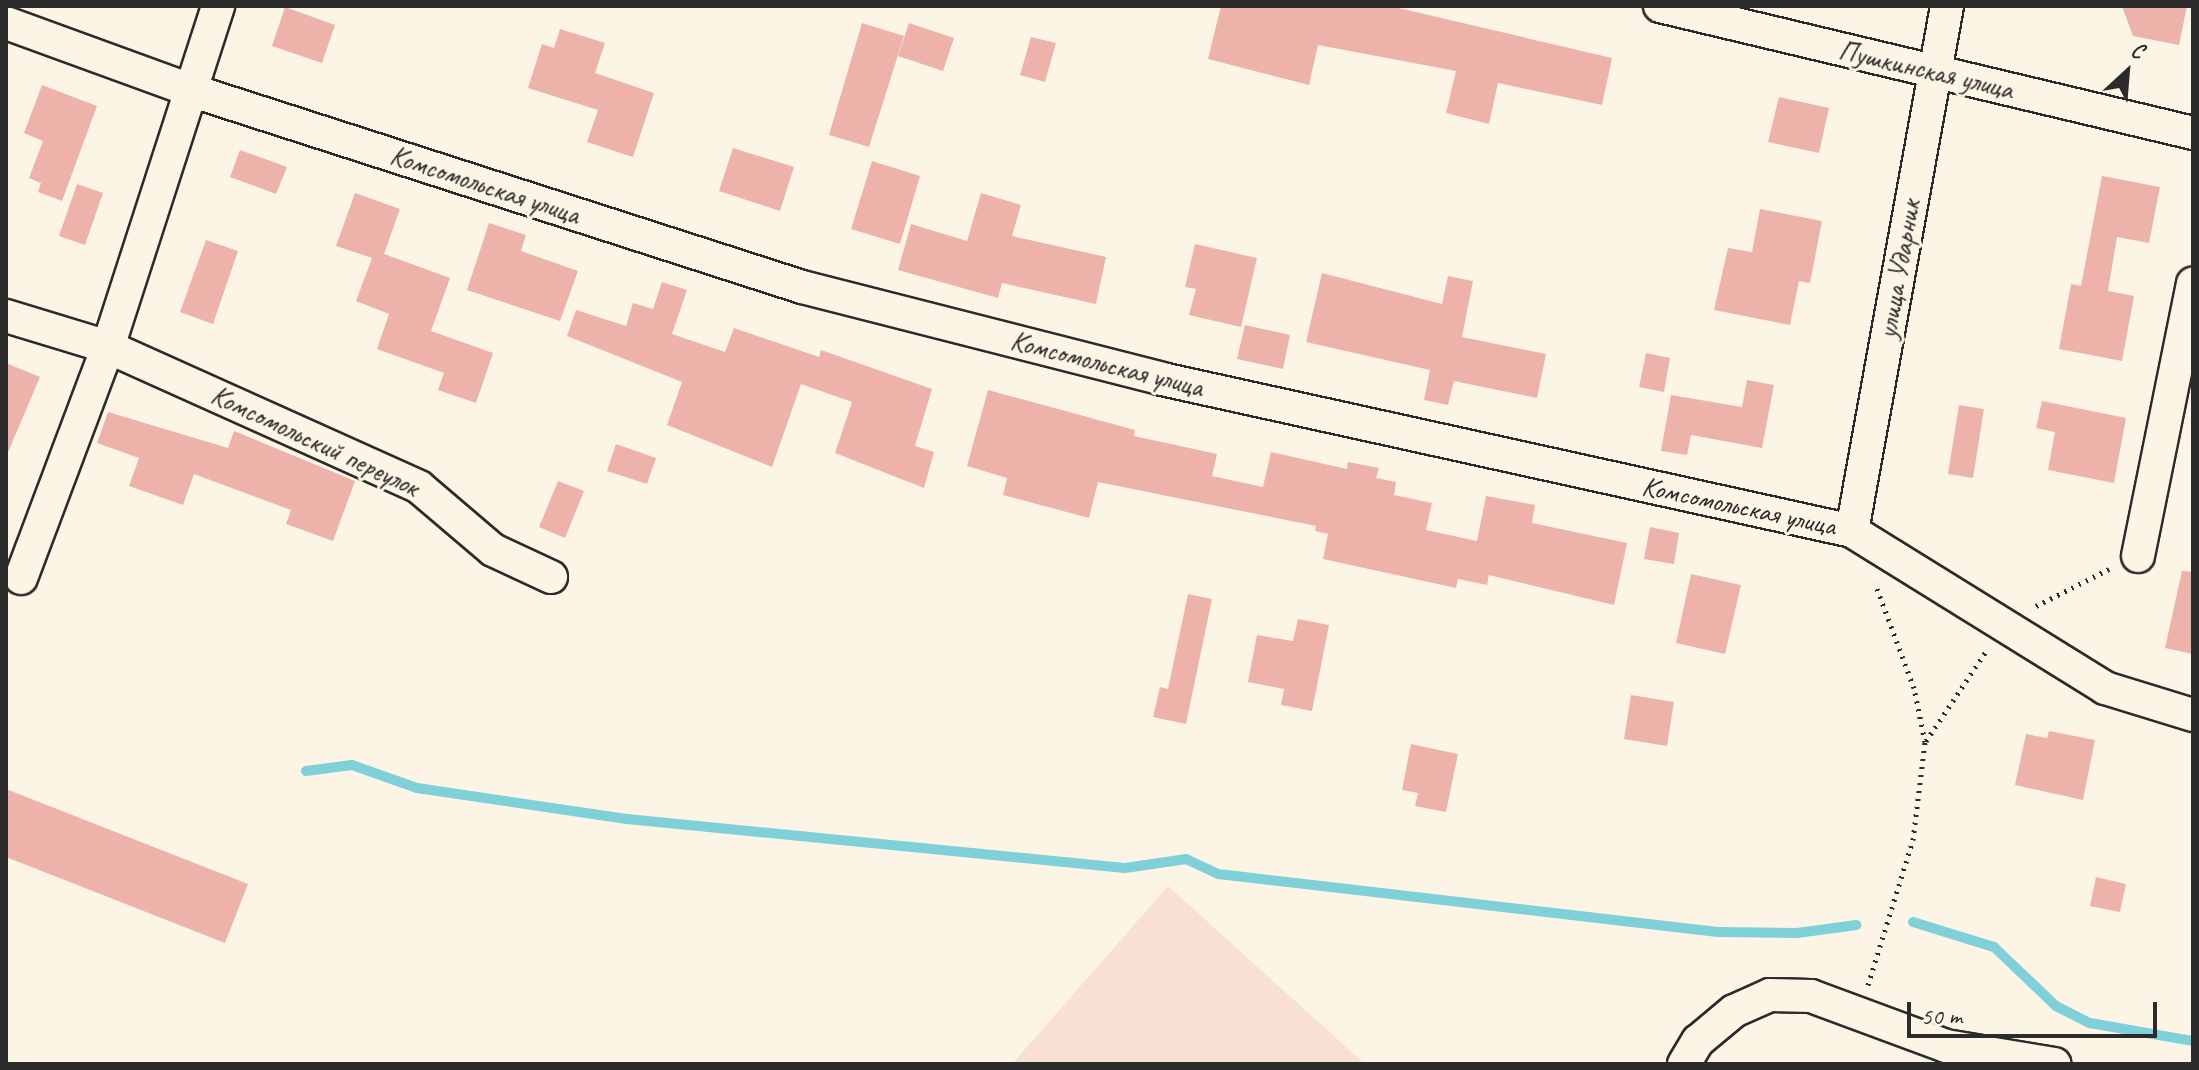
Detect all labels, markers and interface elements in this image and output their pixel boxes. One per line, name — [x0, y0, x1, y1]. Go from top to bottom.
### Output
north arrow — [2087, 32, 2167, 112]
street label: Пушкинская улица — [1835, 33, 2017, 107]
text: С — [2127, 35, 2149, 65]
street label: Комсомольская улица — [385, 138, 585, 232]
street label: улица Ударник — [1870, 196, 1928, 342]
street label: Комсомольская улица — [1006, 323, 1208, 405]
street label: Комсомольский переулок — [206, 378, 424, 504]
street label: Комсомольская улица — [1637, 469, 1841, 543]
scale bar — [1911, 986, 2161, 1036]
text: 50 m — [1921, 1001, 1962, 1031]

